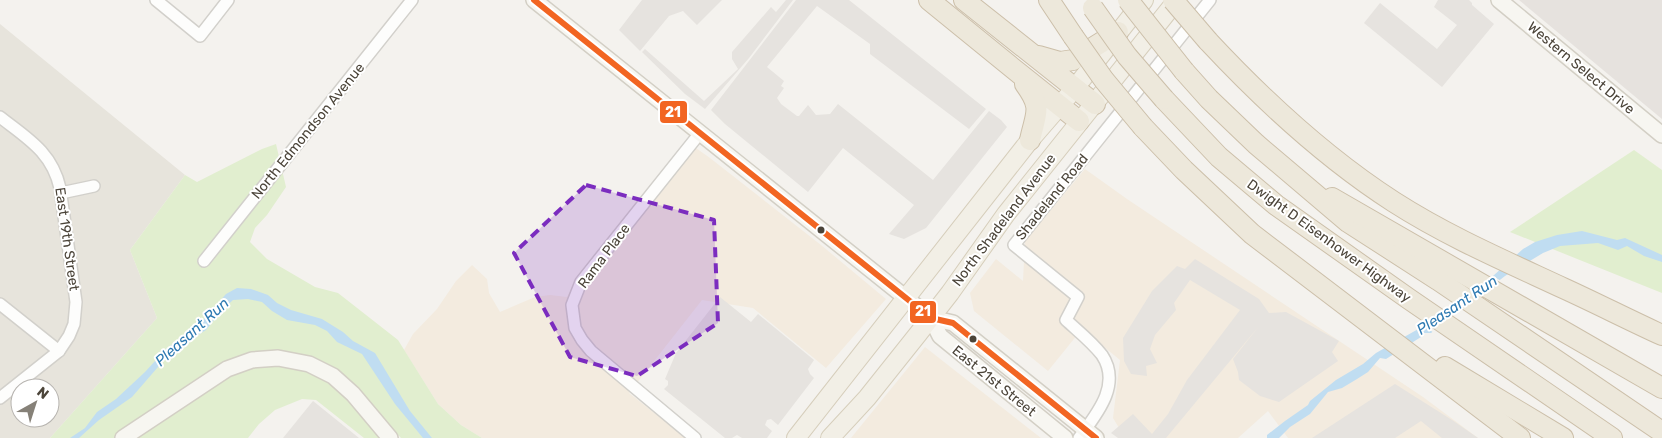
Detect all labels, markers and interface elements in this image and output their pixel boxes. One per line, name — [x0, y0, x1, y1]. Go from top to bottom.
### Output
street label: Western Select Drive — [1524, 18, 1638, 118]
street label: North Edmondson Avenue — [248, 59, 368, 203]
line badge: 21 — [659, 100, 688, 124]
text: 21 — [665, 104, 681, 121]
street label: North Shadeland Avenue — [949, 150, 1060, 290]
street label: Shadeland Road — [1012, 151, 1092, 243]
street label: Dwight D Eisenhower Highway — [1244, 176, 1415, 306]
street label: East 19th Street — [51, 186, 83, 292]
street label: Rama Place — [574, 220, 634, 292]
unlabelled marker — [816, 225, 826, 235]
water label: Pleasant Run — [1413, 271, 1501, 339]
water label: Pleasant Run — [151, 294, 233, 370]
line badge: 21 — [909, 300, 937, 324]
text: 21 — [915, 303, 931, 320]
unlabelled marker — [968, 334, 978, 344]
street label: East 21st Street — [949, 342, 1040, 420]
north arrow — [10, 378, 60, 428]
text: N — [34, 384, 52, 403]

